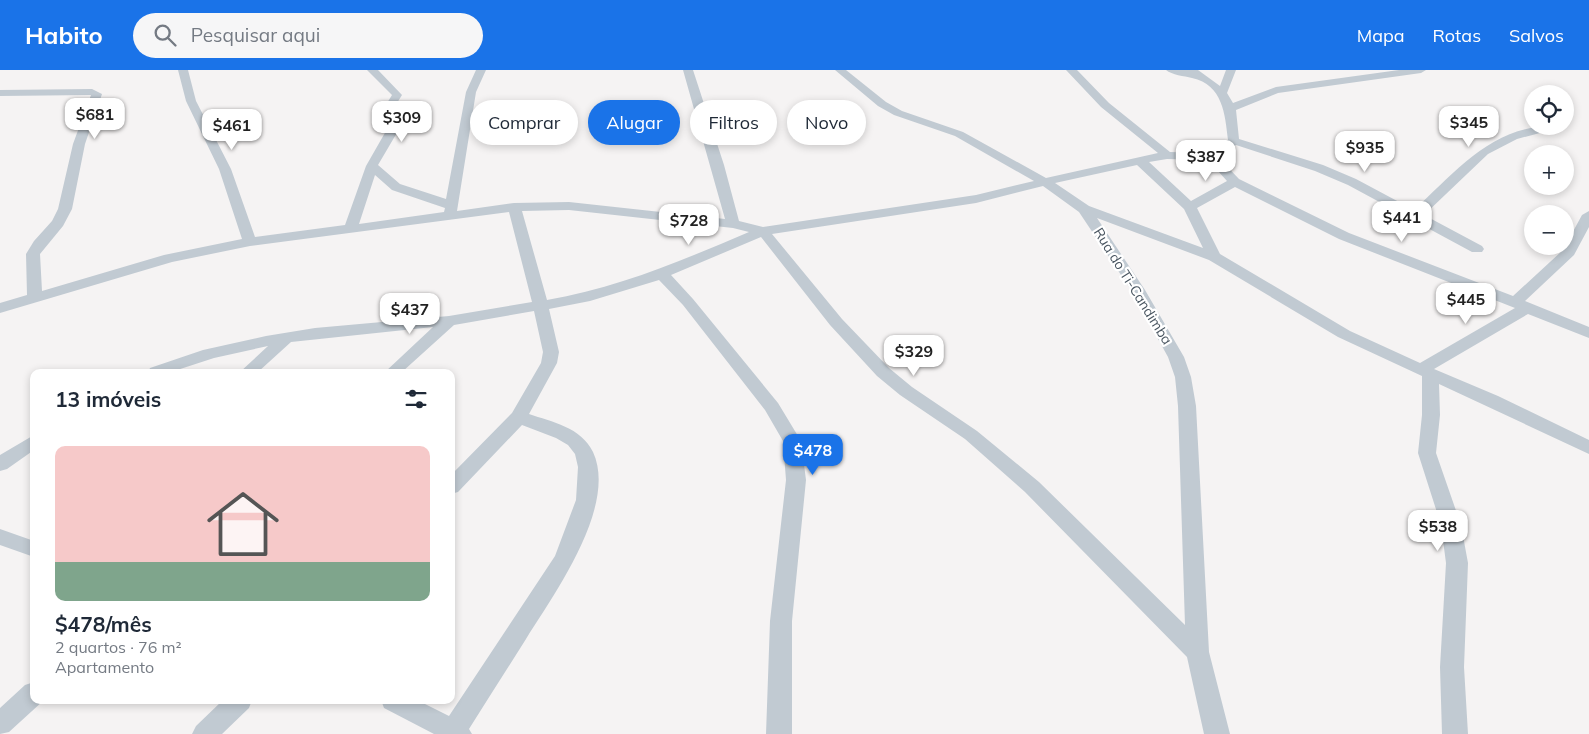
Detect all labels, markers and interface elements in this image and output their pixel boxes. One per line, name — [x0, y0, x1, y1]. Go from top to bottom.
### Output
search box — [133, 13, 483, 58]
text: Habito — [25, 20, 103, 50]
icon: search — [151, 21, 179, 49]
text: Pesquisar aqui — [191, 23, 320, 47]
text: Mapa — [1357, 24, 1405, 47]
text: Rotas — [1433, 24, 1481, 47]
text: Salvos — [1509, 24, 1564, 47]
map controls — [1524, 85, 1574, 255]
button: locate — [1524, 85, 1574, 135]
pin: $681 — [65, 98, 125, 140]
pin: $309 — [372, 100, 432, 143]
chip: Comprar — [470, 100, 578, 145]
chip: Alugar — [588, 100, 680, 145]
chip: Filtros — [690, 100, 777, 145]
chip: Novo — [787, 100, 866, 145]
text: $681 — [76, 104, 114, 124]
pin: $345 — [1439, 106, 1499, 148]
text: $309 — [383, 107, 421, 127]
pin: $461 — [202, 108, 262, 151]
text: $345 — [1450, 112, 1488, 132]
text: $461 — [213, 115, 251, 135]
pin: $935 — [1335, 131, 1395, 173]
text: $935 — [1346, 137, 1384, 157]
pin: $387 — [1176, 140, 1236, 182]
button: + — [1524, 145, 1574, 195]
text: $387 — [1187, 146, 1225, 166]
pin: $441 — [1372, 200, 1432, 243]
pin: $728 — [659, 204, 719, 246]
button: − — [1524, 205, 1574, 255]
text: $441 — [1383, 207, 1421, 227]
text: $728 — [670, 210, 708, 230]
street label: Rua do Ti-Candimba — [1090, 224, 1176, 348]
pin: $445 — [1436, 282, 1496, 325]
text: $445 — [1447, 289, 1485, 309]
pin: $437 — [380, 292, 440, 335]
text: $437 — [391, 299, 429, 319]
pin: $329 — [884, 334, 944, 377]
text: $329 — [895, 341, 933, 361]
icon: filters — [402, 385, 430, 413]
text: 13 imóveis — [55, 386, 161, 412]
pin: $478 — [783, 434, 843, 476]
text: $478 — [794, 440, 832, 460]
icon: home — [198, 479, 288, 569]
pin: $538 — [1408, 510, 1468, 552]
text: $538 — [1419, 516, 1457, 536]
text: $478/mês — [55, 611, 152, 637]
text: 2 quartos · 76 m² — [55, 637, 182, 657]
text: Apartamento — [55, 657, 154, 677]

